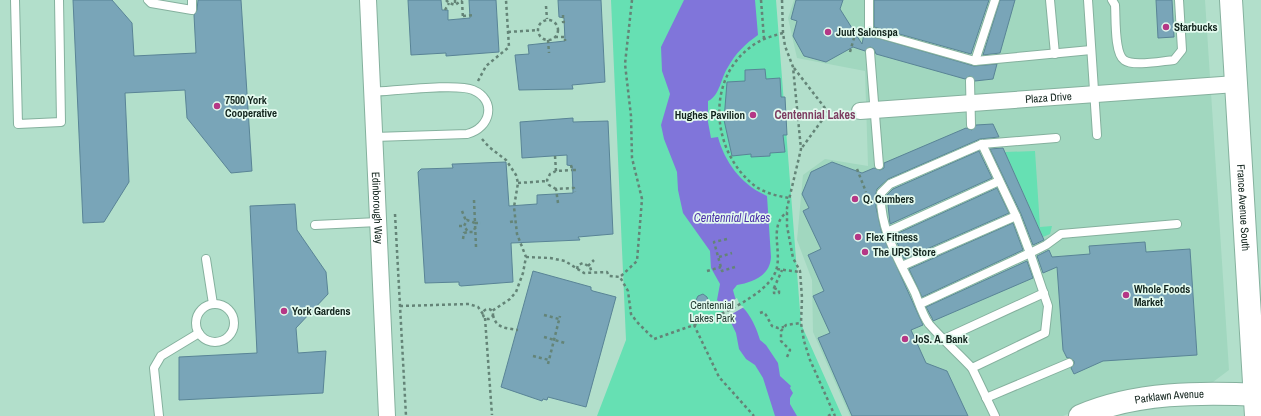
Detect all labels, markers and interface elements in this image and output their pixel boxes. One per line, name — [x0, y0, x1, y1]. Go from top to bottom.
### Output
place label: Starbucks — [1174, 20, 1218, 34]
marker: Starbucks — [1161, 22, 1171, 32]
place label: Juut Salonspa — [836, 25, 898, 39]
marker: Juut Salonspa — [823, 27, 833, 37]
street label: Plaza Drive — [1025, 89, 1072, 106]
place label: 7500 York Cooperative — [225, 93, 277, 120]
marker: 7500 York Cooperative — [212, 101, 222, 111]
district label: Centennial Lakes — [775, 107, 856, 123]
place label: Hughes Pavilion — [675, 108, 745, 122]
marker: Hughes Pavilion — [748, 110, 758, 120]
street label: France Avenue South — [1234, 164, 1253, 251]
street label: Edinborough Way — [369, 171, 386, 245]
place label: Q. Cumbers — [863, 192, 914, 206]
marker: Q. Cumbers — [850, 194, 860, 204]
water label: Centennial Lakes — [694, 210, 770, 226]
place label: Flex Fitness — [866, 230, 918, 244]
marker: Flex Fitness — [853, 232, 863, 242]
place label: The UPS Store — [873, 245, 936, 259]
marker: The UPS Store — [860, 247, 870, 257]
place label: Whole Foods Market — [1134, 282, 1190, 309]
marker: Whole Foods Market — [1121, 290, 1131, 300]
park label: Centennial Lakes Park — [689, 298, 735, 325]
place label: York Gardens — [292, 304, 351, 318]
marker: York Gardens — [279, 306, 289, 316]
place label: JoS. A. Bank — [913, 332, 969, 346]
marker: JoS. A. Bank — [900, 334, 910, 344]
street label: Parklawn Avenue — [1133, 387, 1204, 407]

